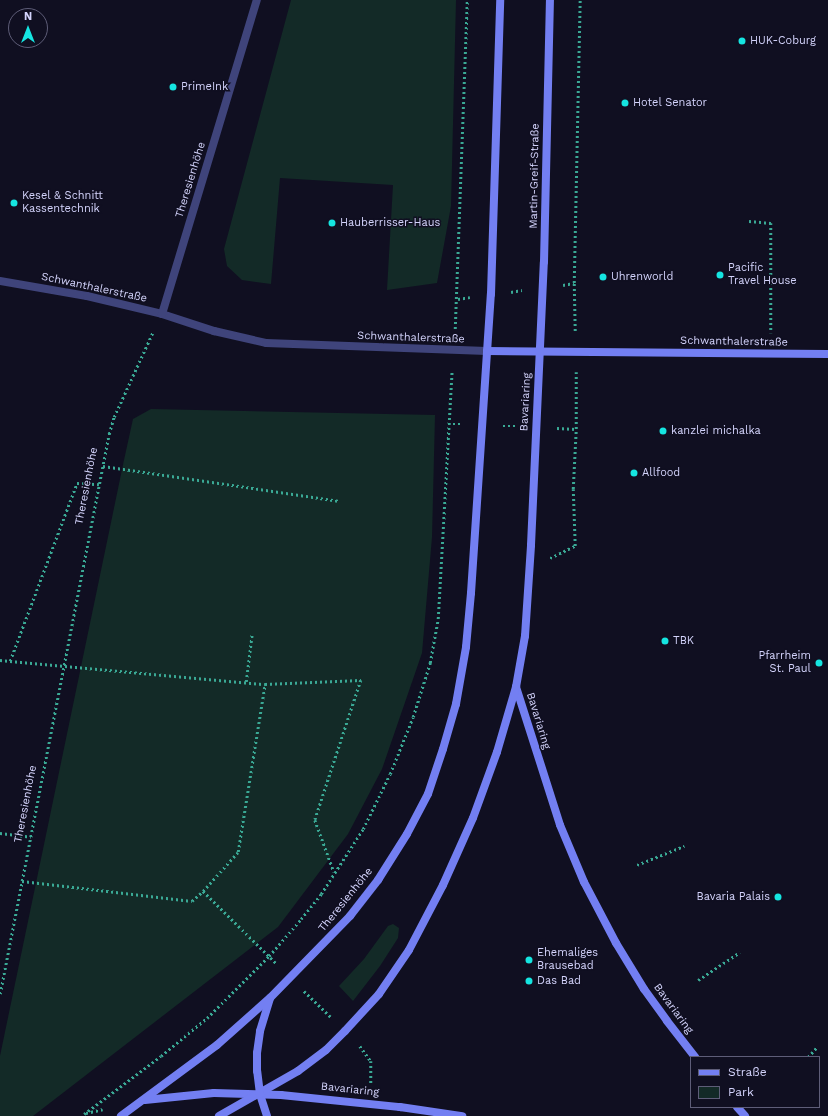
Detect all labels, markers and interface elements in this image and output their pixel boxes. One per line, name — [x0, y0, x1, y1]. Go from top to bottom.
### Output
north arrow — [8, 8, 48, 48]
text: N — [24, 10, 32, 23]
place label: HUK-Coburg — [750, 34, 816, 48]
marker: HUK-Coburg — [737, 36, 747, 46]
place label: PrimeInk — [181, 80, 228, 94]
marker: PrimeInk — [168, 82, 178, 92]
place label: Hotel Senator — [633, 96, 707, 110]
marker: Hotel Senator — [620, 98, 630, 108]
street label: Martin-Greif-Straße — [527, 123, 543, 229]
street label: Theresienhöhe — [173, 140, 209, 220]
place label: Kesel & Schnitt Kassentechnik — [22, 190, 103, 216]
marker: Kesel & Schnitt Kassentechnik — [9, 198, 19, 208]
place label: Hauberrisser-Haus — [340, 216, 440, 230]
marker: Hauberrisser-Haus — [327, 218, 337, 228]
place label: Pacific Travel House — [728, 262, 797, 288]
street label: Schwanthalerstraße — [40, 270, 148, 306]
place label: Uhrenworld — [611, 270, 673, 284]
marker: Pacific Travel House — [715, 270, 725, 280]
marker: Uhrenworld — [598, 272, 608, 282]
street label: Schwanthalerstraße — [357, 330, 465, 346]
street label: Schwanthalerstraße — [680, 334, 788, 350]
street label: Bavariaring — [518, 372, 534, 432]
place label: kanzlei michalka — [671, 424, 761, 438]
marker: kanzlei michalka — [658, 426, 668, 436]
street label: Theresienhöhe — [73, 446, 101, 526]
place label: Allfood — [642, 466, 680, 480]
marker: Allfood — [629, 468, 639, 478]
place label: TBK — [673, 634, 694, 648]
marker: TBK — [660, 636, 670, 646]
place label: Pfarrheim St. Paul — [759, 650, 811, 676]
marker: Pfarrheim St. Paul — [814, 658, 824, 668]
street label: Bavariaring — [523, 691, 553, 751]
street label: Theresienhöhe — [12, 764, 40, 844]
street label: Theresienhöhe — [316, 865, 376, 935]
place label: Bavaria Palais — [696, 890, 770, 904]
marker: Bavaria Palais — [773, 892, 783, 902]
place label: Ehemaliges Brausebad — [537, 947, 598, 973]
marker: Ehemaliges Brausebad — [524, 955, 534, 965]
place label: Das Bad — [537, 974, 581, 988]
marker: Das Bad — [524, 976, 534, 986]
street label: Bavariaring — [650, 981, 696, 1037]
legend — [690, 1056, 820, 1108]
text: Straße — [728, 1065, 767, 1079]
street label: Bavariaring — [320, 1080, 380, 1100]
text: Park — [728, 1085, 754, 1099]

